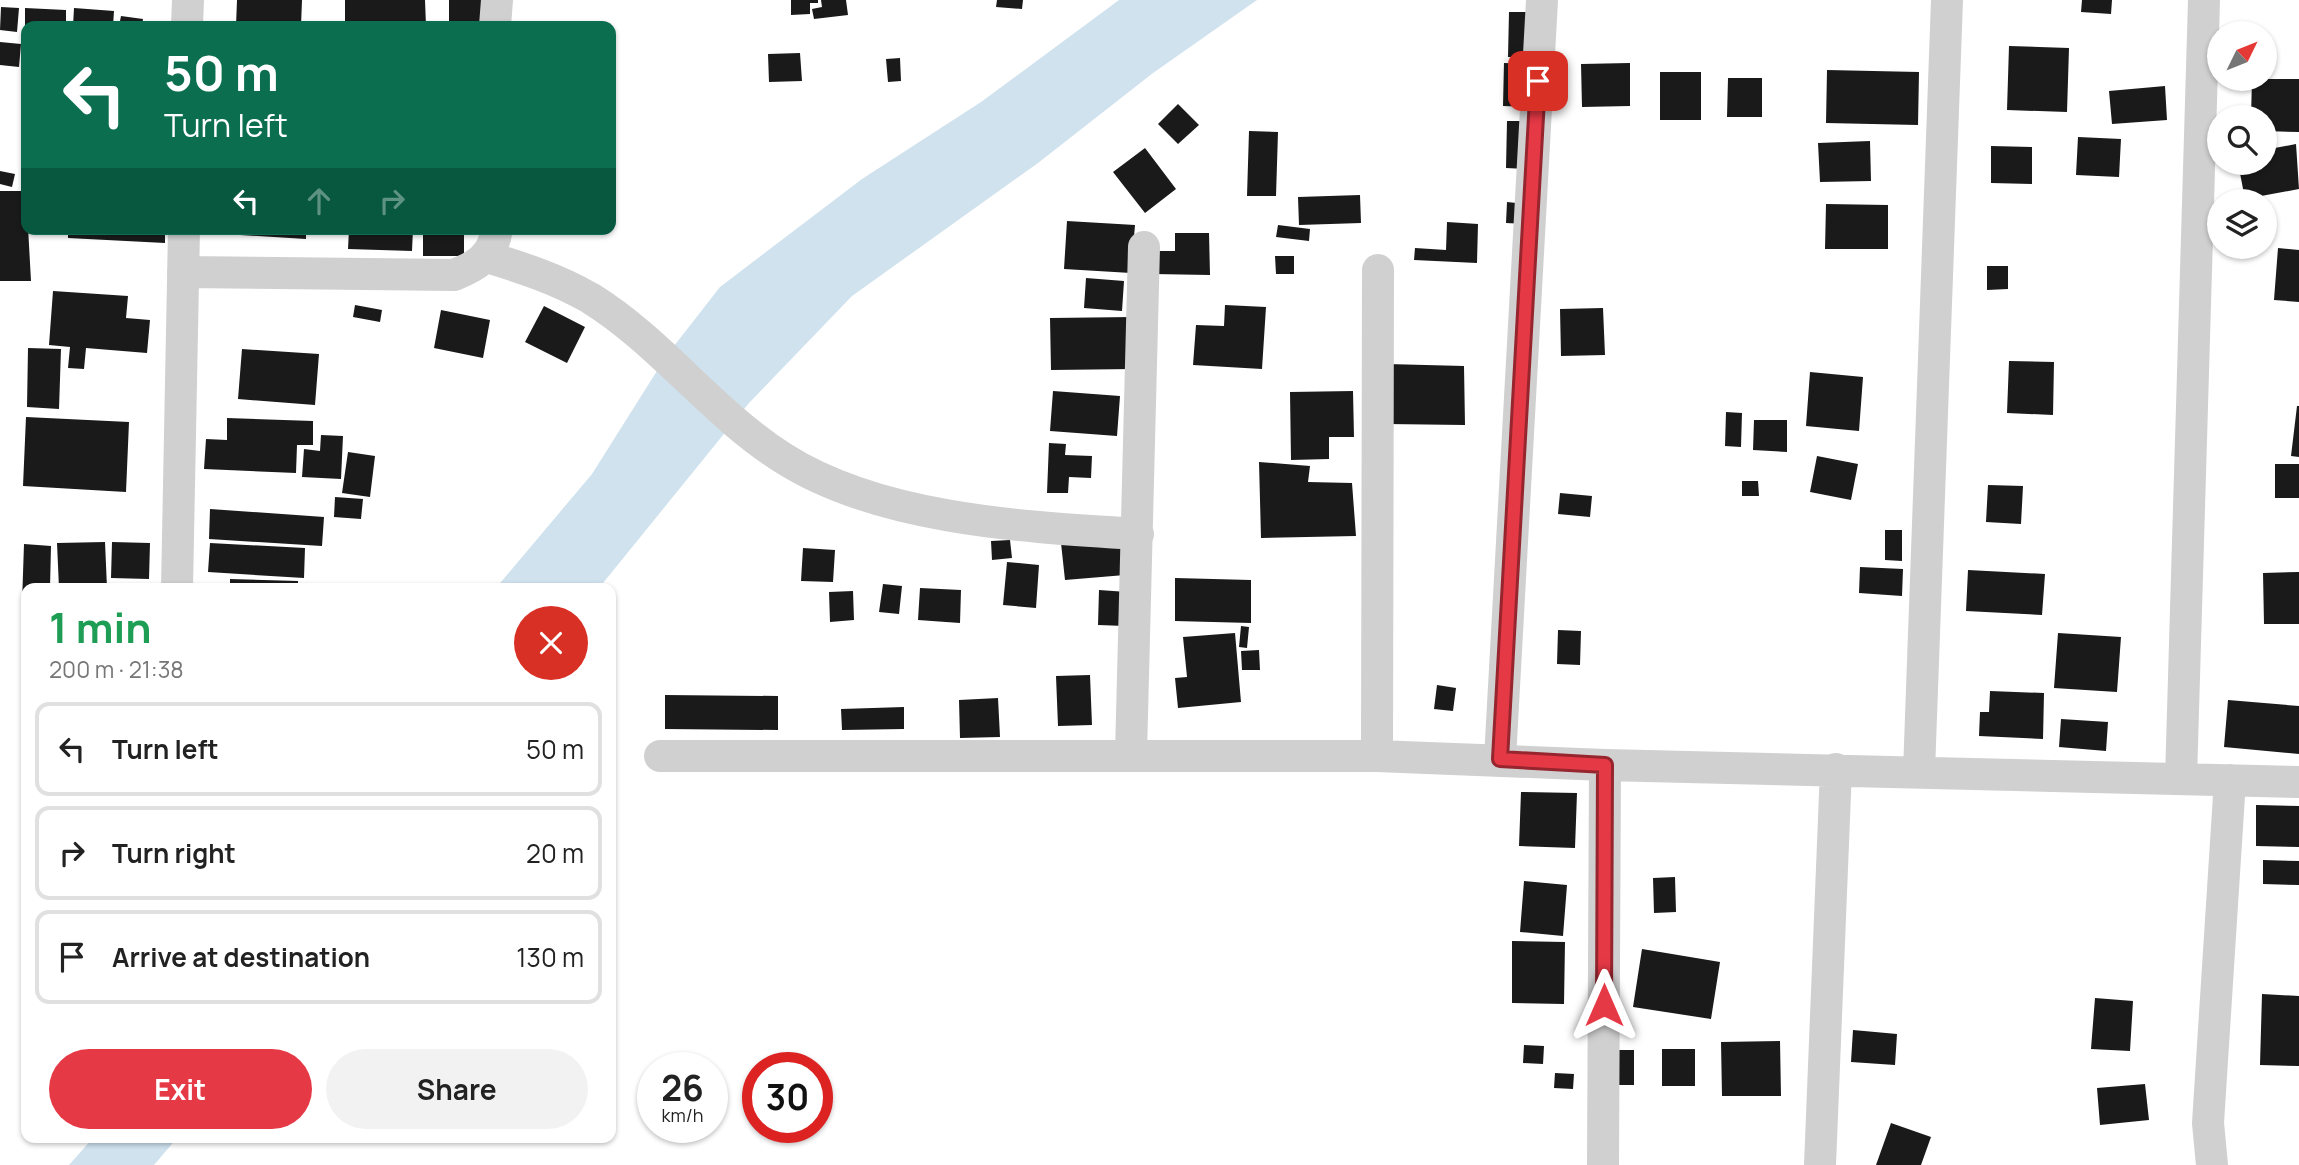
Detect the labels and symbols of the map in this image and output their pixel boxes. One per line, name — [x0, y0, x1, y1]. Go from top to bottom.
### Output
north arrow — [2207, 21, 2277, 91]
pin — [1508, 51, 1568, 111]
position arrow — [1567, 968, 1641, 1042]
speed limit sign: 30 — [742, 1052, 833, 1143]

